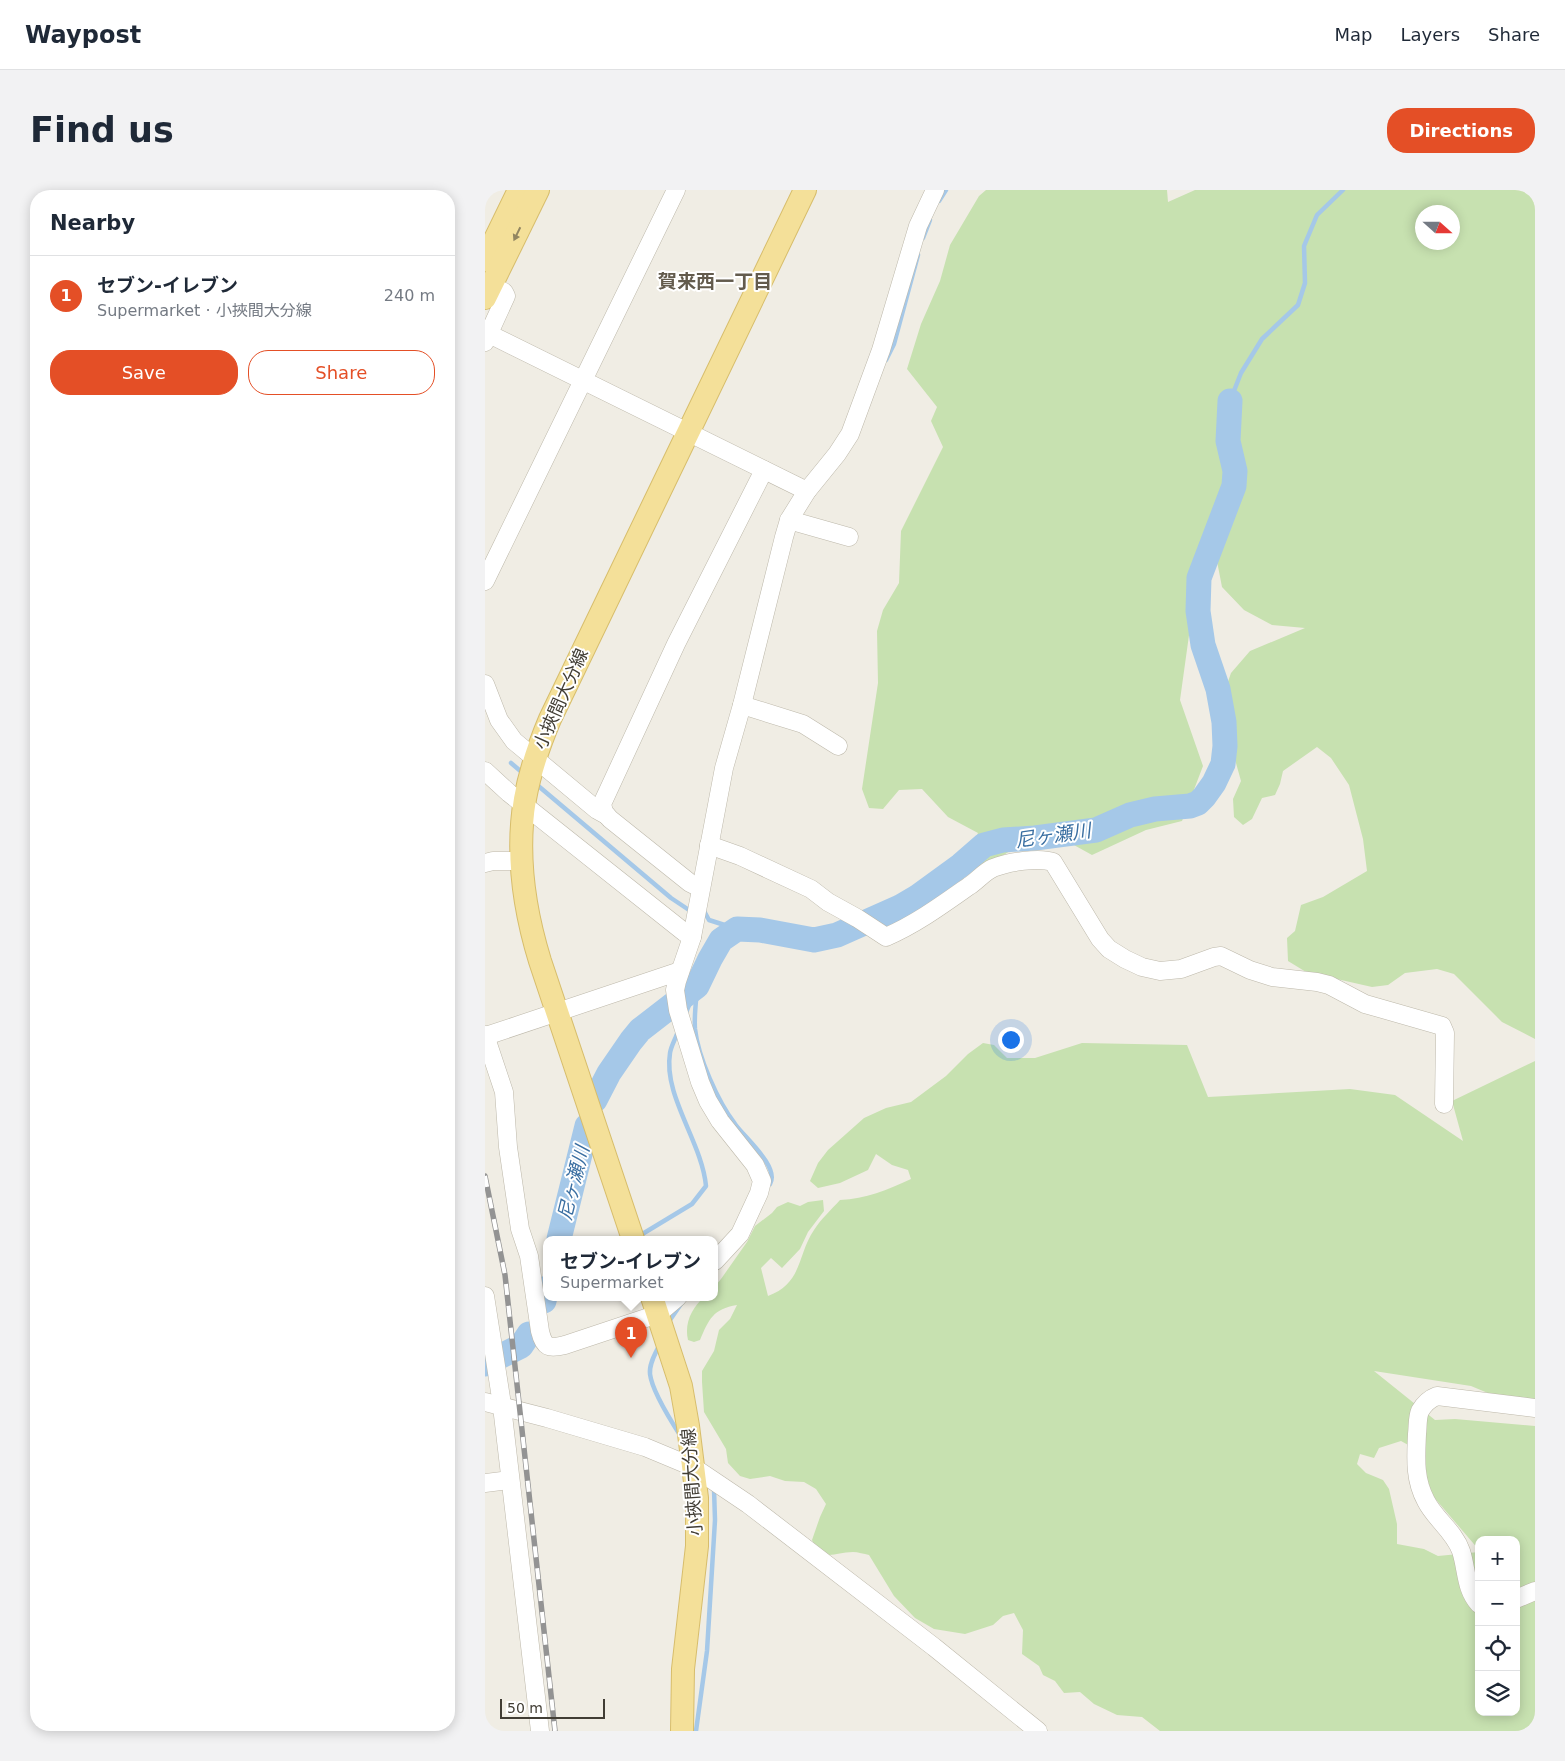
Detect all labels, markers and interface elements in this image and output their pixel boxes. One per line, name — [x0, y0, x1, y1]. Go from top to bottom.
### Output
text: Waypost — [25, 21, 141, 49]
text: Map — [1334, 24, 1372, 45]
text: Layers — [1400, 24, 1460, 45]
text: Share — [1488, 24, 1540, 45]
button: Directions — [1387, 108, 1535, 153]
text: Find us — [30, 110, 174, 150]
north arrow — [1415, 205, 1460, 250]
text: Nearby — [50, 211, 135, 235]
one-way arrow — [513, 227, 521, 241]
district label: 賀来西一丁目 — [658, 270, 772, 292]
text: セブン-イレブン — [97, 274, 238, 296]
text: 1 — [60, 286, 72, 305]
text: 240 m — [384, 286, 435, 305]
text: Supermarket · 小挾間大分線 — [97, 301, 312, 320]
button: Save — [50, 350, 238, 395]
button: Share — [248, 350, 435, 395]
street label: 小挾間大分線 — [529, 645, 592, 752]
water label: 尼ヶ瀬川 — [1014, 819, 1094, 851]
your location — [998, 1027, 1024, 1053]
water label: 尼ヶ瀬川 — [553, 1142, 593, 1223]
popup — [543, 1236, 718, 1301]
text: セブン-イレブン — [560, 1250, 701, 1272]
text: Supermarket — [560, 1273, 663, 1292]
pin: 1 — [615, 1317, 647, 1358]
street label: 小挾間大分線 — [677, 1427, 706, 1537]
map controls — [1475, 1536, 1520, 1716]
button: + — [1475, 1536, 1520, 1581]
button: − — [1475, 1581, 1520, 1626]
button: locate — [1475, 1626, 1520, 1671]
button: layers — [1475, 1671, 1520, 1716]
scale bar — [500, 1696, 605, 1719]
text: 50 m — [507, 1700, 543, 1716]

